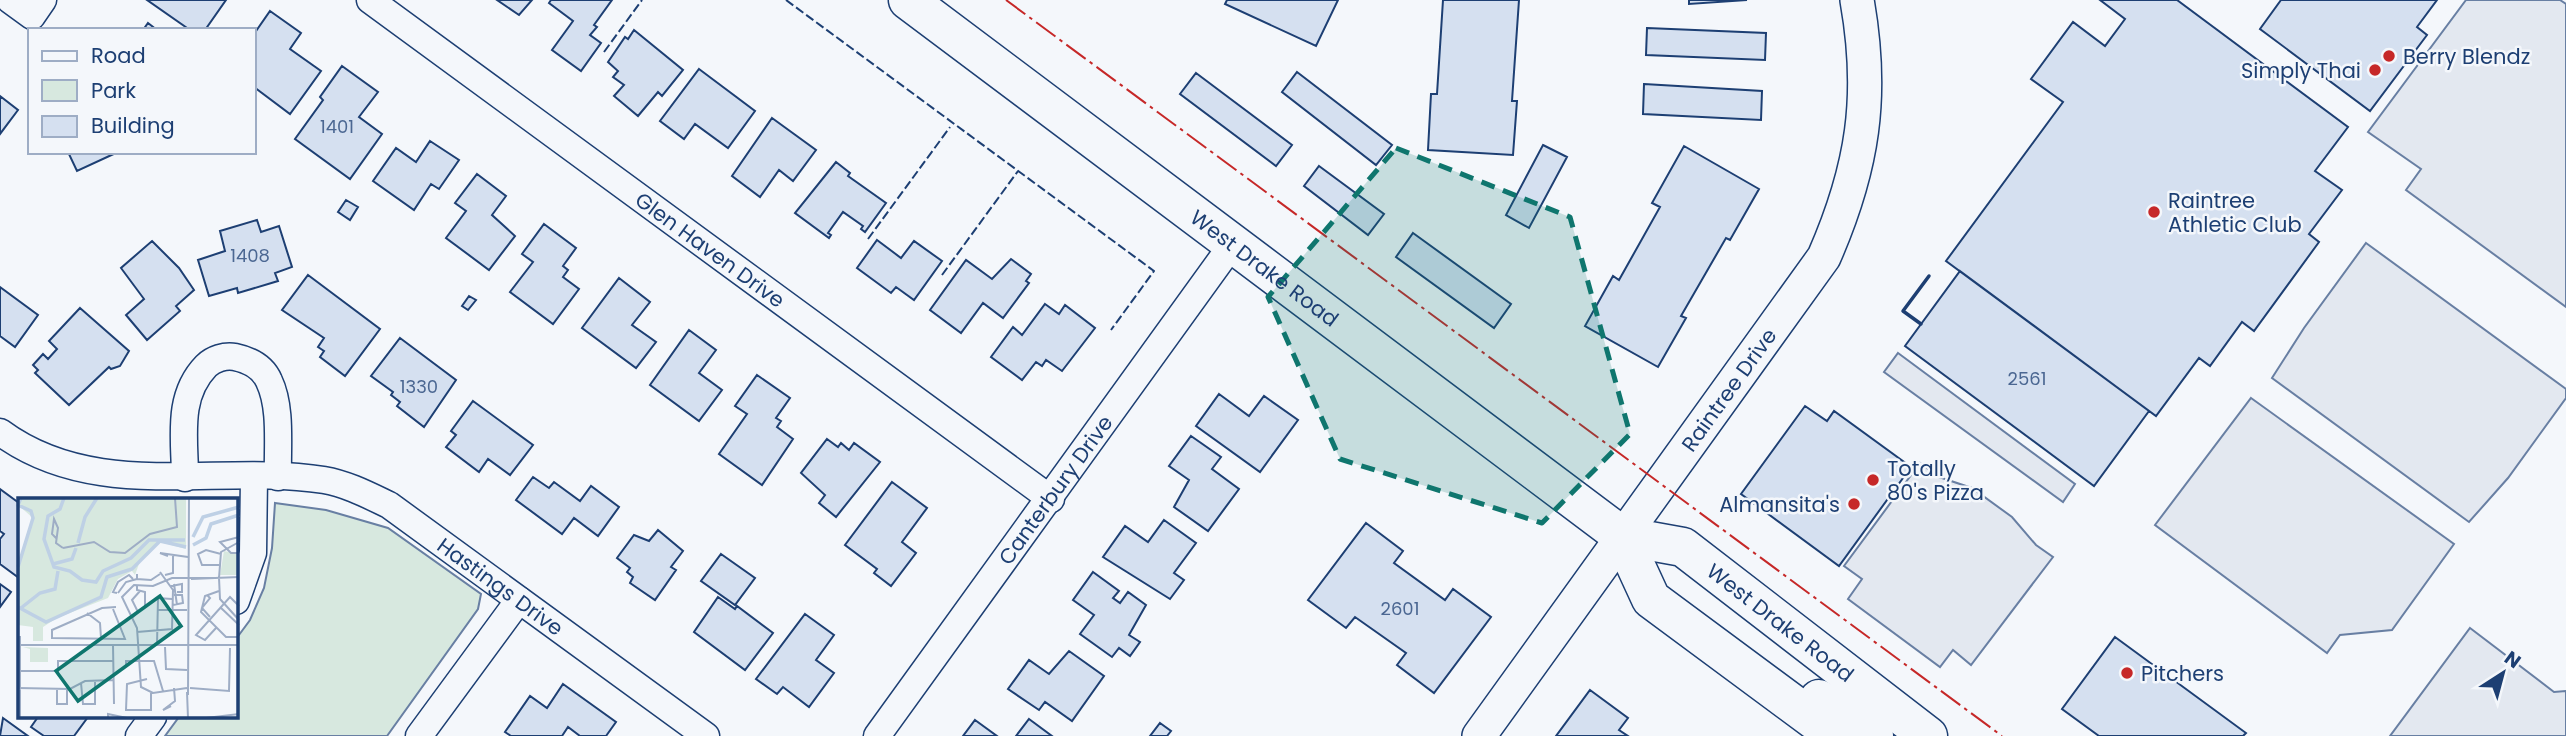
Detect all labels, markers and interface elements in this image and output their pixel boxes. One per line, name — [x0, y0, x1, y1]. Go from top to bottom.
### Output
legend — [28, 28, 256, 154]
text: Road — [91, 41, 146, 70]
place label: Berry Blendz — [2403, 42, 2530, 71]
marker: Berry Blendz — [2381, 48, 2397, 64]
place label: Simply Thai — [2241, 56, 2361, 85]
marker: Simply Thai — [2367, 62, 2383, 78]
text: Park — [91, 76, 136, 105]
text: Building — [91, 111, 175, 140]
house number: 1401 — [320, 114, 354, 139]
street label: Glen Haven Drive — [630, 185, 791, 314]
place label: Raintree Athletic Club — [2168, 186, 2302, 239]
street label: West Drake Road — [1184, 202, 1345, 333]
marker: Raintree Athletic Club — [2146, 204, 2162, 220]
house number: 1408 — [230, 243, 270, 268]
street label: Raintree Drive — [1674, 322, 1783, 457]
house number: 2561 — [2008, 366, 2046, 391]
house number: 1330 — [400, 374, 438, 399]
street label: Canterbury Drive — [991, 409, 1119, 570]
place label: Totally 80's Pizza — [1887, 454, 1984, 507]
marker: Totally 80's Pizza — [1865, 472, 1881, 488]
place label: Almansita's — [1719, 490, 1840, 519]
marker: Almansita's — [1846, 496, 1862, 512]
inset map — [18, 498, 238, 718]
street label: Hastings Drive — [432, 531, 569, 642]
street label: West Drake Road — [1701, 556, 1860, 688]
house number: 2601 — [1381, 596, 1419, 621]
north arrow — [2468, 638, 2538, 708]
text: N — [2499, 645, 2526, 675]
place label: Pitchers — [2141, 659, 2224, 688]
marker: Pitchers — [2119, 665, 2135, 681]

